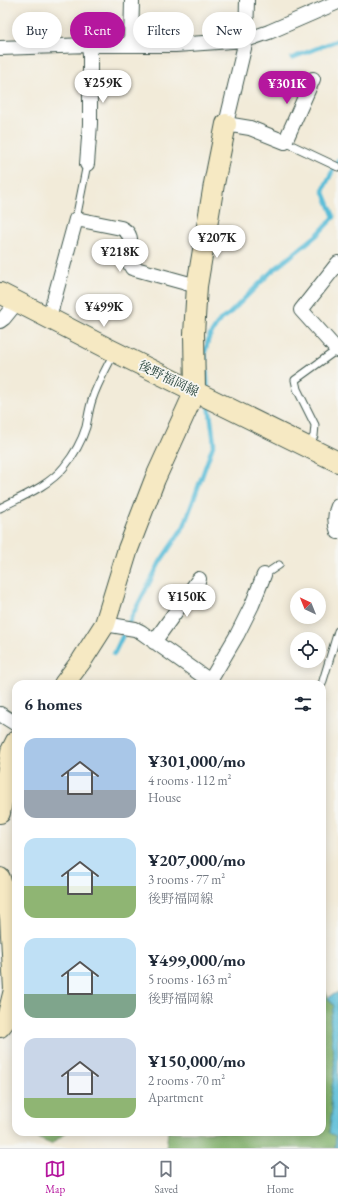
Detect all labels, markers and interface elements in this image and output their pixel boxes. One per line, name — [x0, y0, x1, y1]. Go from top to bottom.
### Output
chip: Buy — [12, 12, 62, 48]
chip: Rent — [70, 12, 125, 48]
chip: Filters — [133, 12, 194, 48]
chip: New — [202, 12, 256, 48]
pin: ¥259K — [75, 70, 131, 104]
pin: ¥301K — [259, 71, 315, 105]
text: ¥259K — [83, 74, 123, 91]
text: ¥301K — [267, 75, 307, 92]
pin: ¥207K — [189, 225, 245, 259]
text: ¥207K — [197, 229, 237, 246]
pin: ¥218K — [92, 239, 148, 273]
text: ¥218K — [100, 243, 140, 260]
pin: ¥499K — [76, 294, 132, 328]
text: ¥499K — [84, 298, 124, 315]
street label: 後野福岡線 — [136, 357, 202, 400]
pin: ¥150K — [159, 584, 215, 618]
text: ¥150K — [167, 588, 207, 605]
north arrow — [290, 588, 326, 624]
map controls — [290, 588, 326, 668]
button: locate — [290, 632, 326, 668]
text: 6 homes — [24, 693, 82, 715]
icon: filters — [292, 693, 314, 715]
text: ¥301,000/mo — [148, 750, 245, 772]
icon: home — [56, 754, 104, 802]
text: 4 rooms · 112 m² — [148, 772, 232, 789]
text: House — [148, 789, 181, 806]
text: ¥207,000/mo — [148, 849, 245, 871]
icon: home — [56, 854, 104, 902]
text: 3 rooms · 77 m² — [148, 871, 225, 888]
text: 後野福岡線 — [148, 890, 213, 907]
text: ¥499,000/mo — [148, 949, 245, 971]
icon: home — [56, 954, 104, 1002]
text: 5 rooms · 163 m² — [148, 971, 232, 988]
text: 後野福岡線 — [148, 990, 213, 1007]
text: ¥150,000/mo — [148, 1050, 245, 1072]
icon: home — [56, 1054, 104, 1102]
text: 2 rooms · 70 m² — [148, 1072, 225, 1089]
text: Apartment — [148, 1089, 203, 1106]
tab: Map — [44, 1158, 66, 1196]
tab: Saved — [155, 1158, 178, 1196]
tab: Home — [267, 1158, 294, 1196]

